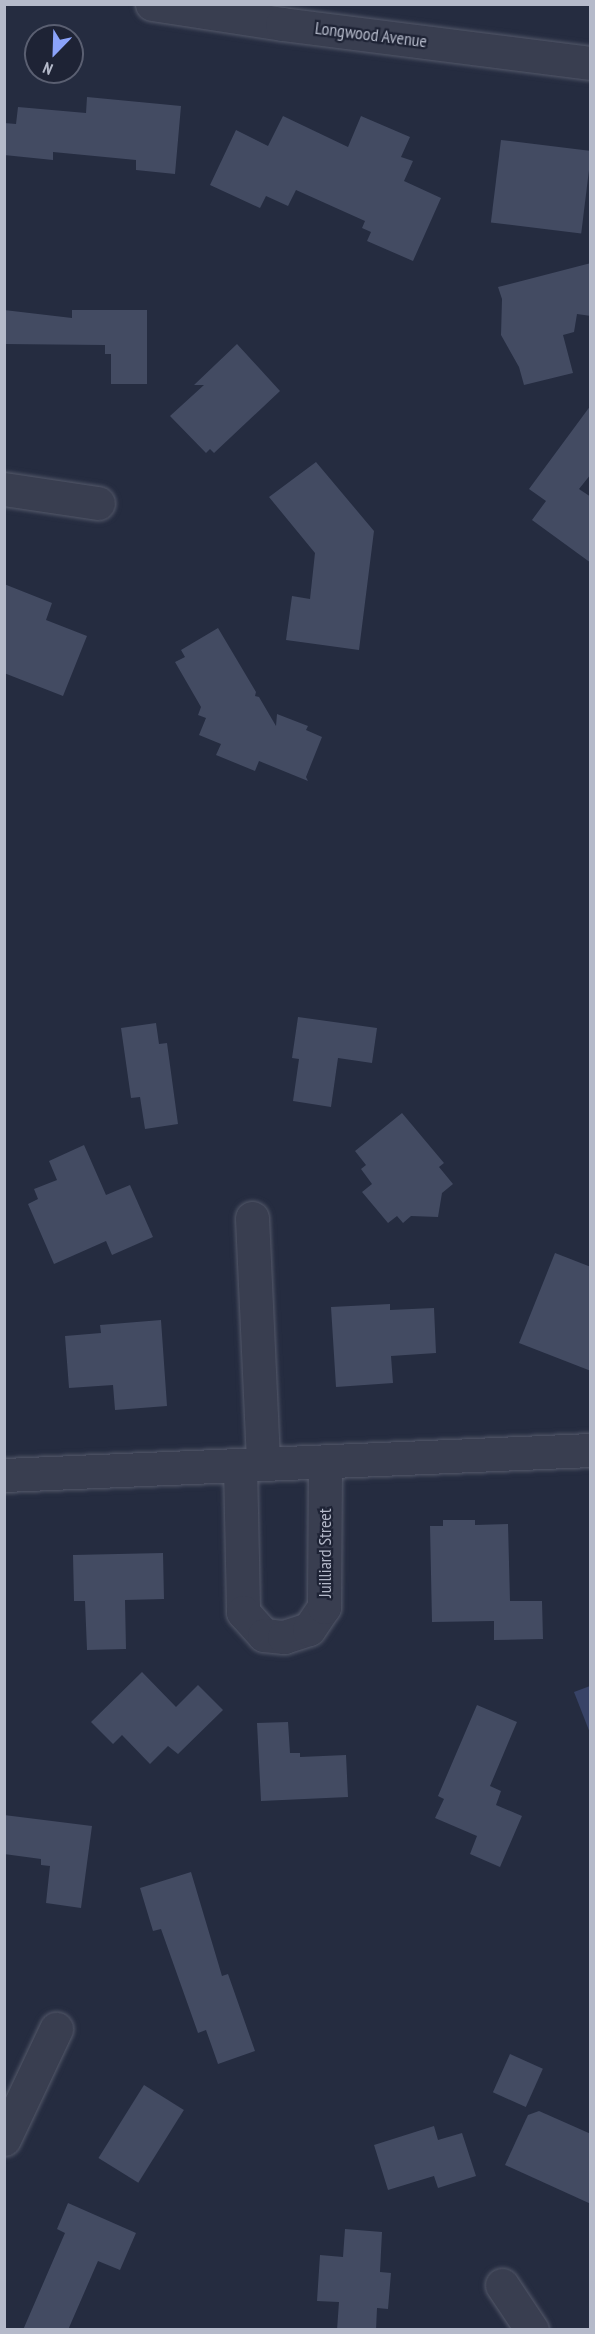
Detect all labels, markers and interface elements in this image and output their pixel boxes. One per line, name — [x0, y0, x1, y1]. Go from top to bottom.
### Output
street label: Longwood Avenue — [313, 17, 429, 53]
north arrow — [24, 24, 84, 84]
text: N — [40, 58, 56, 80]
street label: Juilliard Street — [314, 1508, 336, 1598]

